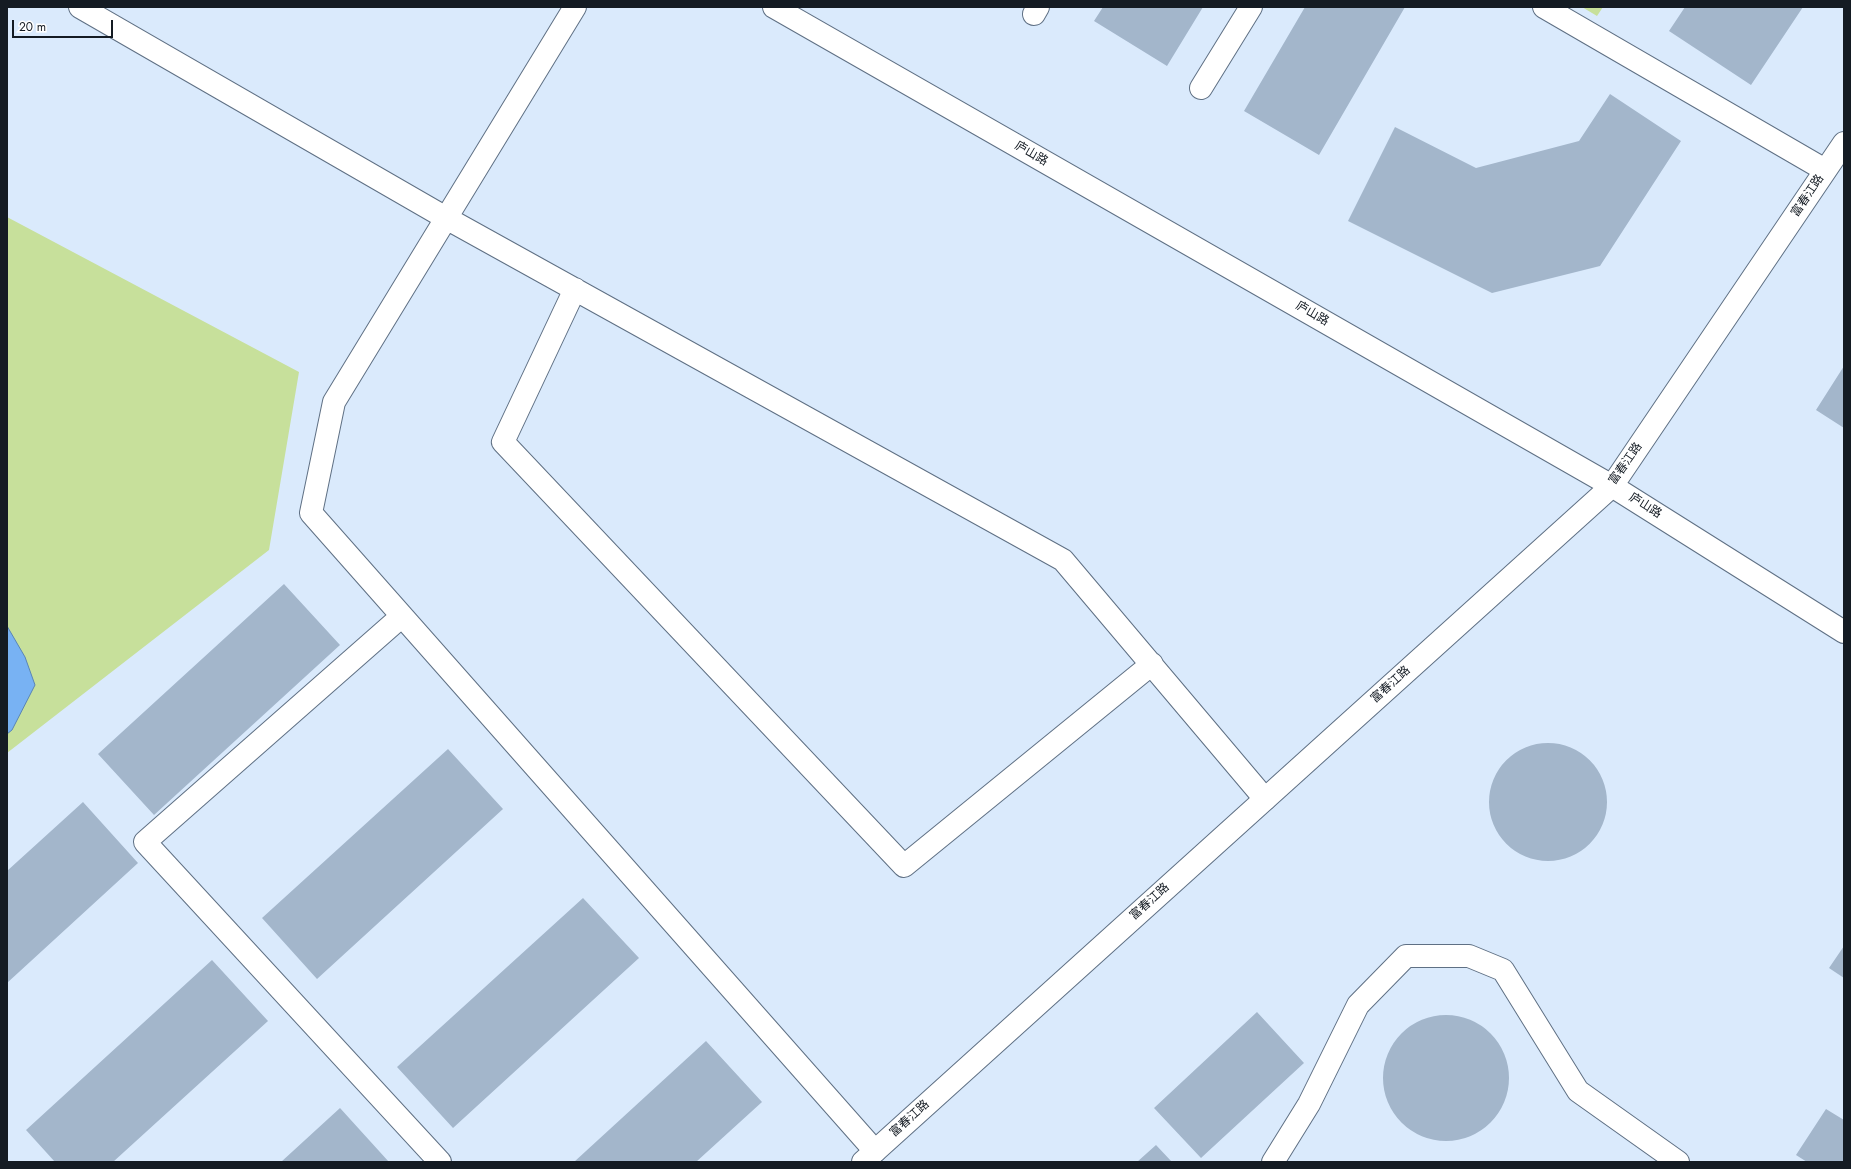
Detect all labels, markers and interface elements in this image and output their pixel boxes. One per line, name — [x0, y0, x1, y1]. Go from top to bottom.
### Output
scale bar — [14, 12, 115, 38]
text: 20 m — [19, 18, 46, 36]
street label: 庐山路 — [1012, 139, 1050, 169]
street label: 富春江路 — [1789, 172, 1827, 220]
street label: 庐山路 — [1293, 299, 1331, 329]
street label: 富春江路 — [1606, 440, 1646, 488]
street label: 庐山路 — [1626, 490, 1664, 522]
street label: 富春江路 — [1368, 664, 1414, 706]
street label: 富春江路 — [1127, 881, 1173, 923]
street label: 富春江路 — [887, 1098, 933, 1140]

